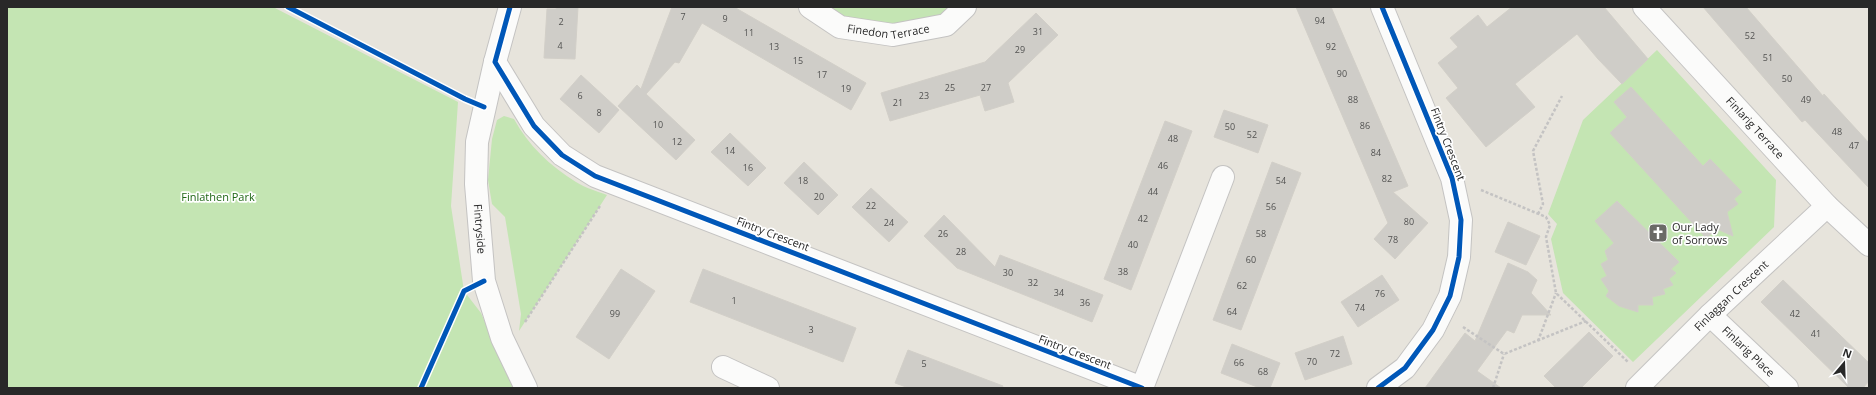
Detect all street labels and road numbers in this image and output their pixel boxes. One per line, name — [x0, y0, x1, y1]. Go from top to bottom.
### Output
street label: Finedon Terrace — [846, 20, 931, 42]
street label: Finlarig Terrace — [1723, 93, 1788, 162]
street label: Fintry Crescent — [1428, 105, 1469, 182]
street label: Fintryside — [471, 203, 490, 254]
street label: Fintry Crescent — [735, 213, 812, 254]
street label: Finlaggan Crescent — [1690, 256, 1771, 334]
street label: Finlarig Place — [1719, 323, 1778, 380]
street label: Fintry Crescent — [1037, 331, 1114, 372]

